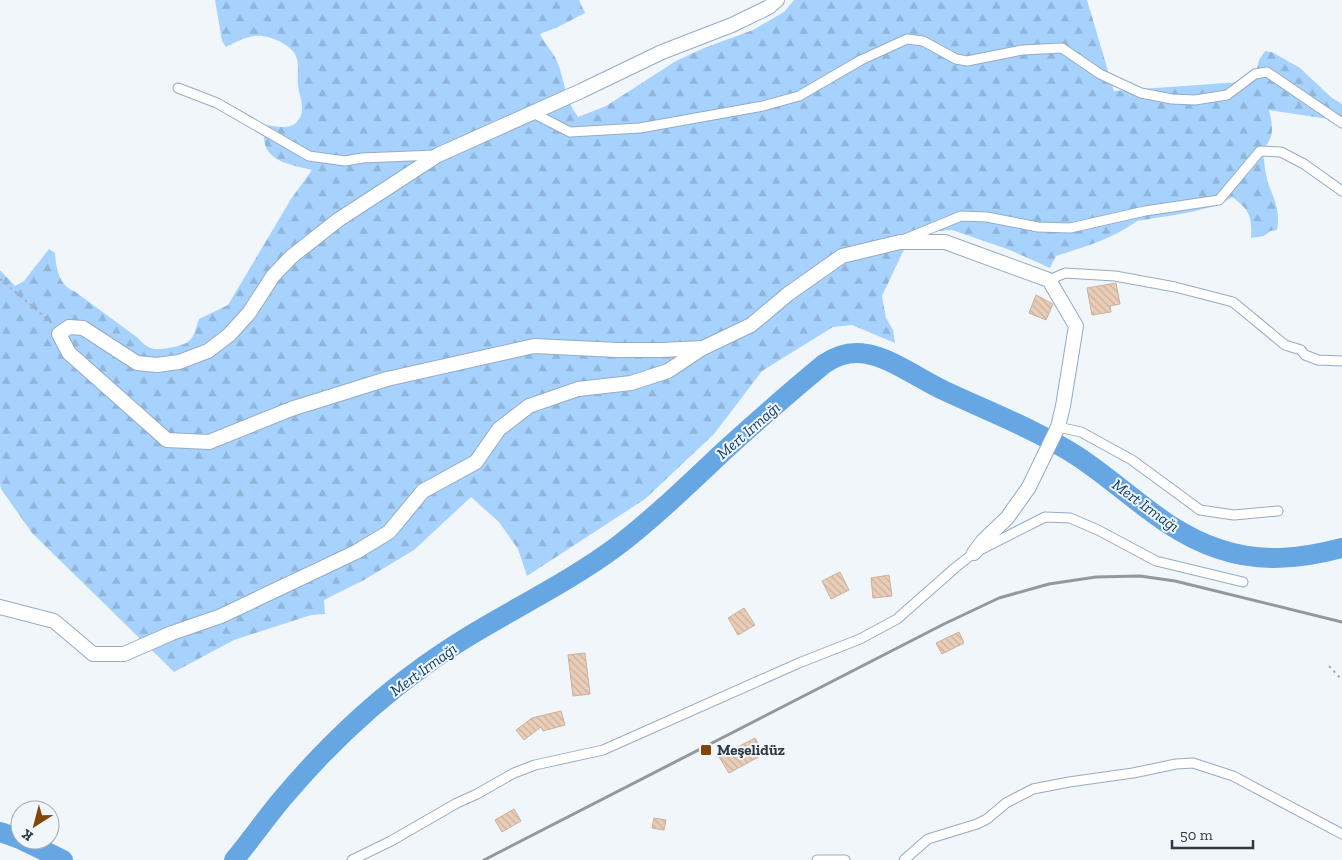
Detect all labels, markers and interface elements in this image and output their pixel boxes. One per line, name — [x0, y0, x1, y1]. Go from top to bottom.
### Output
water label: Mert Irmağı — [713, 398, 784, 463]
water label: Mert Irmağı — [1109, 475, 1183, 536]
water label: Mert Irmağı — [386, 639, 460, 700]
place label: Meşelidüz — [717, 741, 785, 759]
marker: Meşelidüz — [699, 743, 713, 757]
north arrow — [10, 800, 60, 850]
scale bar — [1172, 818, 1253, 850]
text: K — [18, 825, 36, 845]
text: 50 m — [1180, 826, 1213, 844]

